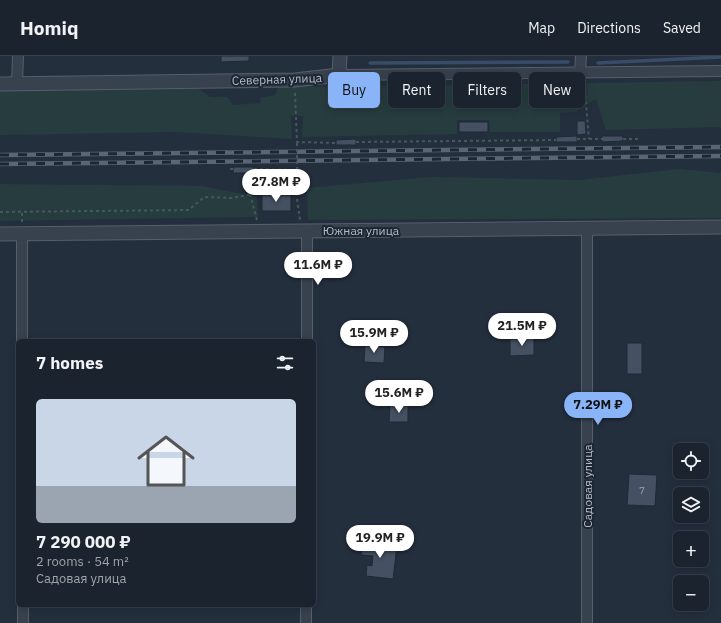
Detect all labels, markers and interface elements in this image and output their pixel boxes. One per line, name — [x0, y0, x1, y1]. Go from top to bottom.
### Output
text: Homiq — [20, 16, 78, 40]
text: Map — [528, 19, 555, 37]
text: Directions — [577, 19, 641, 37]
text: Saved — [663, 19, 701, 37]
street label: Северная улица — [232, 70, 323, 88]
chip: Buy — [328, 72, 380, 108]
chip: Rent — [388, 72, 445, 108]
chip: Filters — [453, 72, 521, 108]
chip: New — [529, 72, 585, 108]
pin: 27.8M ₽ — [239, 169, 313, 203]
text: 27.8M ₽ — [251, 173, 301, 190]
street label: Южная улица — [323, 223, 400, 238]
pin: 11.6M ₽ — [281, 252, 355, 286]
text: 11.6M ₽ — [293, 256, 343, 273]
pin: 21.5M ₽ — [485, 313, 559, 347]
text: 21.5M ₽ — [497, 317, 547, 334]
pin: 15.9M ₽ — [337, 320, 411, 354]
text: 15.9M ₽ — [349, 324, 399, 341]
text: 7 homes — [36, 352, 103, 374]
icon: filters — [274, 352, 296, 374]
pin: 15.6M ₽ — [362, 380, 436, 414]
text: 15.6M ₽ — [374, 384, 424, 401]
pin: 7.29M ₽ — [561, 392, 635, 426]
text: 7.29M ₽ — [573, 396, 623, 413]
icon: home — [130, 425, 202, 497]
map controls — [673, 443, 709, 611]
button: locate — [673, 443, 709, 479]
street label: Садовая улица — [580, 444, 595, 528]
house number: 7 — [639, 484, 645, 497]
button: layers — [673, 487, 709, 523]
pin: 19.9M ₽ — [343, 525, 417, 559]
text: 19.9M ₽ — [355, 529, 405, 546]
text: 7 290 000 ₽ — [36, 531, 131, 553]
button: + — [673, 531, 709, 567]
text: 2 rooms · 54 m² — [36, 553, 129, 570]
text: Садовая улица — [36, 570, 127, 587]
button: − — [673, 575, 709, 611]

